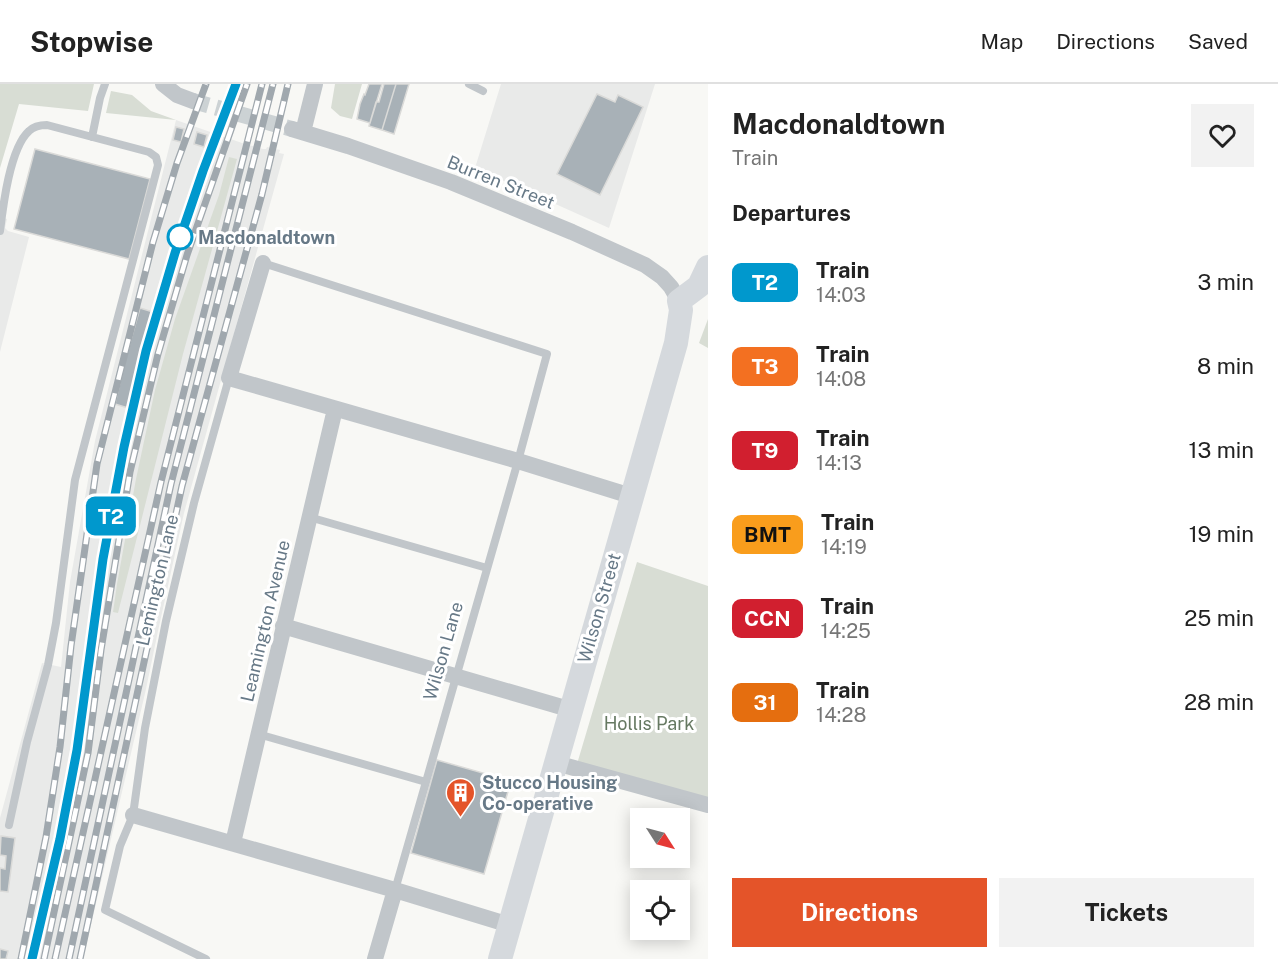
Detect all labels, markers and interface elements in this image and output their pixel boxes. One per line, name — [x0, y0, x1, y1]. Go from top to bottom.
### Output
text: Stopwise — [30, 25, 153, 58]
text: Map — [981, 29, 1023, 54]
text: Directions — [1056, 29, 1155, 54]
text: Saved — [1188, 29, 1248, 54]
button: heart — [1191, 104, 1254, 167]
text: Macdonaldtown — [732, 107, 945, 140]
text: Train — [732, 146, 778, 170]
street label: Burren Street — [444, 151, 558, 213]
text: Departures — [732, 200, 851, 226]
marker: Macdonaldtown — [167, 224, 193, 250]
place label: Macdonaldtown — [198, 227, 335, 248]
text: Train — [816, 257, 869, 283]
text: 3 min — [1197, 269, 1254, 295]
text: T2 — [752, 270, 778, 295]
text: 14:03 — [816, 283, 866, 307]
text: Train — [816, 341, 869, 367]
text: 8 min — [1197, 353, 1254, 379]
text: T3 — [752, 354, 778, 379]
text: 14:08 — [816, 367, 866, 391]
text: Train — [816, 425, 869, 451]
text: 13 min — [1189, 437, 1254, 463]
text: T9 — [752, 438, 778, 463]
text: 14:13 — [816, 451, 862, 475]
line badge: T2 — [84, 496, 138, 536]
text: T2 — [98, 504, 124, 529]
text: Train — [821, 509, 874, 535]
street label: Lemington Lane — [132, 512, 182, 648]
text: 19 min — [1189, 521, 1254, 547]
text: BMT — [744, 522, 791, 547]
text: 14:19 — [821, 535, 867, 559]
street label: Leamington Avenue — [236, 538, 294, 704]
street label: Wilson Street — [573, 551, 625, 665]
text: Train — [821, 593, 874, 619]
street label: Wilson Lane — [419, 599, 467, 703]
text: 25 min — [1184, 605, 1254, 631]
text: CCN — [744, 606, 791, 631]
text: 14:25 — [821, 619, 871, 643]
text: Train — [816, 677, 869, 703]
text: 28 min — [1184, 689, 1254, 715]
text: 31 — [754, 690, 776, 715]
text: 14:28 — [816, 703, 867, 727]
park label: Hollis Park — [604, 713, 694, 734]
place label: Stucco Housing Co-operative — [482, 772, 617, 814]
building icon: Stucco Housing Co-operative — [445, 776, 477, 818]
north arrow — [630, 808, 690, 868]
map controls — [630, 808, 690, 940]
button: Directions — [732, 878, 987, 947]
button: Tickets — [999, 878, 1254, 947]
button: locate — [630, 880, 690, 940]

